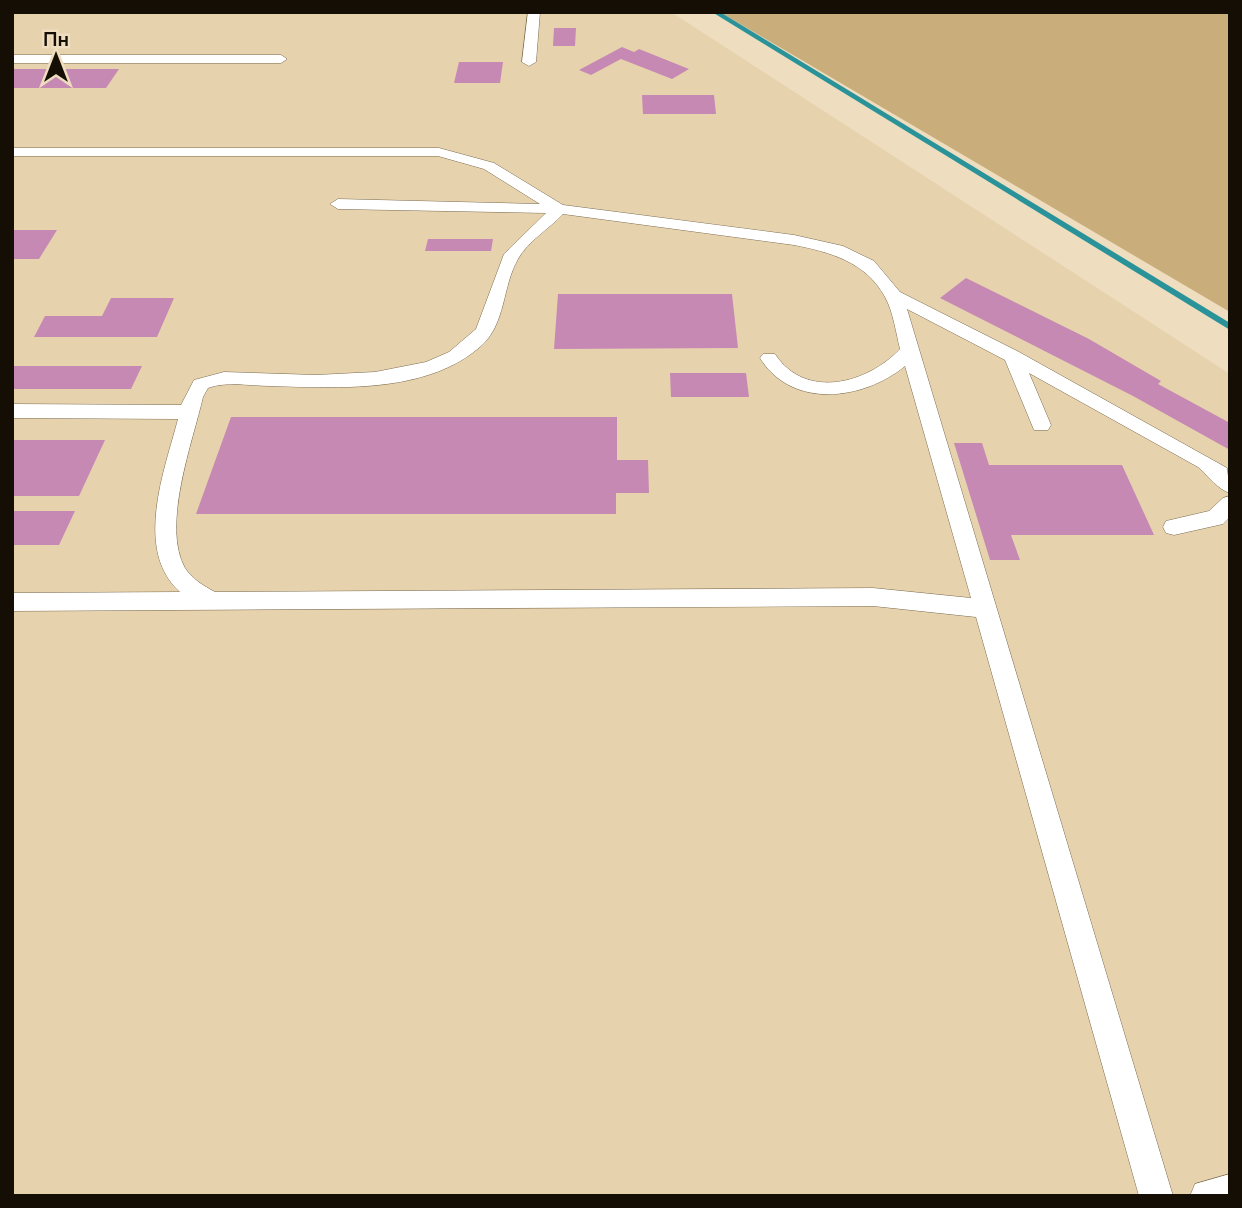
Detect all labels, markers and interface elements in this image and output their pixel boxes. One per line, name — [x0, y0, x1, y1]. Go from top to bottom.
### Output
north arrow — [21, 21, 91, 91]
text: Пн — [43, 27, 69, 53]

